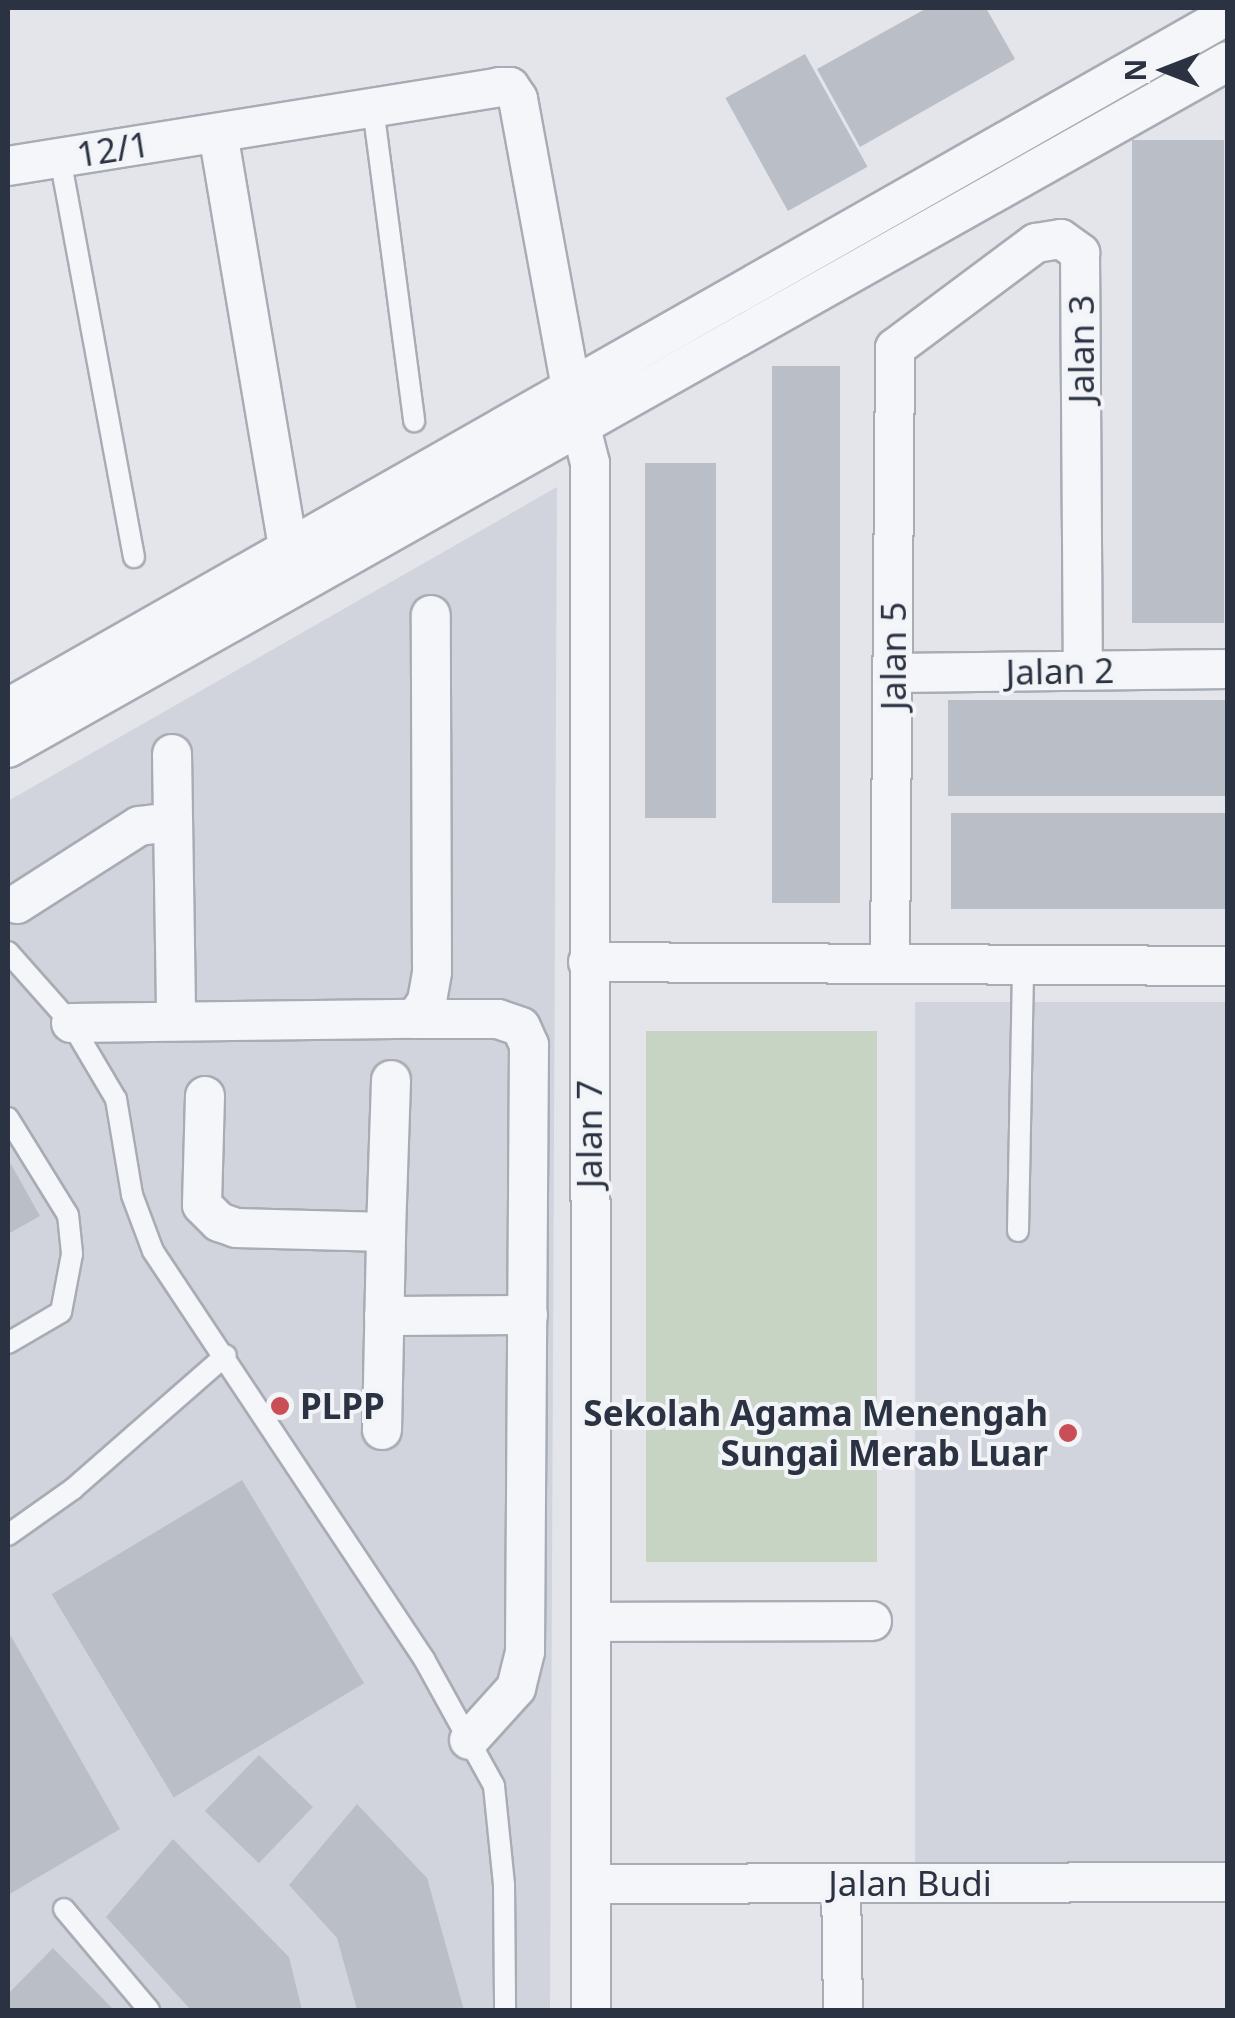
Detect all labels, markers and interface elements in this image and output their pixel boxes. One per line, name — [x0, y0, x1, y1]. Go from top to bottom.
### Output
north arrow — [1115, 20, 1215, 120]
text: N — [1116, 59, 1154, 81]
street label: 12/1 — [74, 123, 152, 175]
street label: Jalan 3 — [1060, 295, 1102, 403]
street label: Jalan 5 — [872, 602, 914, 710]
street label: Jalan 2 — [1005, 649, 1115, 693]
street label: Jalan 7 — [568, 1080, 610, 1188]
place label: PLPP — [300, 1385, 385, 1427]
place label: Sekolah Agama Menengah Sungai Merab Luar — [583, 1392, 1048, 1474]
marker: PLPP — [269, 1395, 291, 1417]
marker: Sekolah Agama Menengah Sungai Merab Luar — [1057, 1422, 1079, 1444]
street label: Jalan Budi — [828, 1862, 992, 1904]

